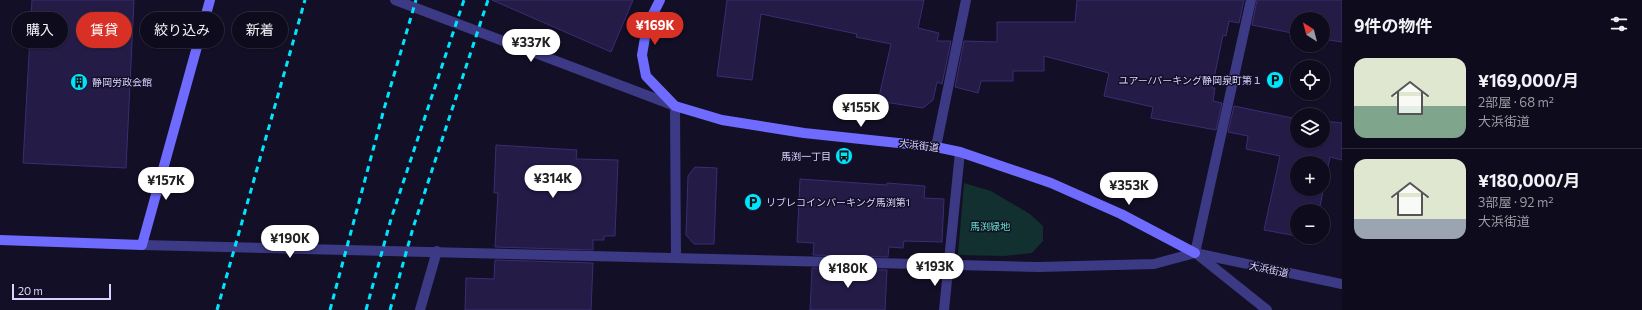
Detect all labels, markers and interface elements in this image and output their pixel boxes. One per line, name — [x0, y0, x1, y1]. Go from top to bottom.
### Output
chip: 購入 — [12, 12, 68, 48]
chip: 賃貸 — [76, 12, 132, 48]
chip: 絞り込み — [140, 12, 224, 48]
chip: 新着 — [232, 12, 288, 48]
pin: ¥169K — [627, 12, 683, 46]
north arrow — [1290, 12, 1330, 52]
map controls — [1290, 12, 1330, 244]
icon: filters — [1608, 13, 1630, 35]
text: 9件の物件 — [1354, 15, 1433, 36]
text: ¥169K — [635, 17, 675, 33]
pin: ¥337K — [503, 29, 559, 63]
text: ¥337K — [511, 34, 551, 50]
button: locate — [1290, 60, 1330, 100]
parking icon: ユアー/パーキング静岡泉町第１ — [1265, 70, 1285, 90]
text: ¥169,000/月 — [1478, 70, 1579, 91]
building icon: 静岡労政会館 — [69, 72, 89, 92]
place label: ユアー/パーキング静岡泉町第１ — [1118, 74, 1262, 86]
icon: home — [1386, 74, 1434, 122]
place label: 静岡労政会館 — [92, 76, 152, 88]
pin: ¥155K — [833, 94, 889, 128]
text: 2部屋 · 68 m² — [1478, 94, 1554, 110]
text: ¥155K — [842, 99, 880, 115]
button: layers — [1290, 108, 1330, 148]
text: 大浜街道 — [1478, 113, 1530, 129]
street label: 大浜街道 — [898, 137, 940, 153]
bus stop icon: 馬渕一丁目 — [834, 146, 854, 166]
place label: 馬渕一丁目 — [781, 150, 831, 162]
button: + — [1290, 156, 1330, 196]
pin: ¥314K — [525, 165, 581, 199]
pin: ¥157K — [138, 167, 194, 201]
text: ¥314K — [534, 170, 572, 186]
text: ¥180,000/月 — [1478, 170, 1580, 191]
text: ¥157K — [147, 172, 185, 188]
pin: ¥353K — [1101, 172, 1157, 206]
icon: home — [1386, 175, 1434, 223]
text: ¥353K — [1109, 177, 1149, 193]
parking icon: リブレコインパーキング馬渕第1 — [743, 192, 763, 212]
text: 3部屋 · 92 m² — [1478, 194, 1554, 210]
place label: リブレコインパーキング馬渕第1 — [766, 196, 910, 208]
button: − — [1290, 204, 1330, 244]
text: 大浜街道 — [1478, 213, 1530, 229]
park label: 馬渕緑地 — [970, 220, 1011, 232]
pin: ¥190K — [262, 225, 318, 259]
text: ¥190K — [270, 230, 310, 246]
pin: ¥193K — [907, 253, 963, 287]
pin: ¥180K — [820, 255, 876, 289]
text: ¥193K — [916, 258, 954, 274]
street label: 大浜街道 — [1248, 259, 1290, 279]
text: ¥180K — [828, 260, 868, 276]
scale bar — [12, 282, 111, 301]
text: 20 m — [18, 284, 43, 297]

